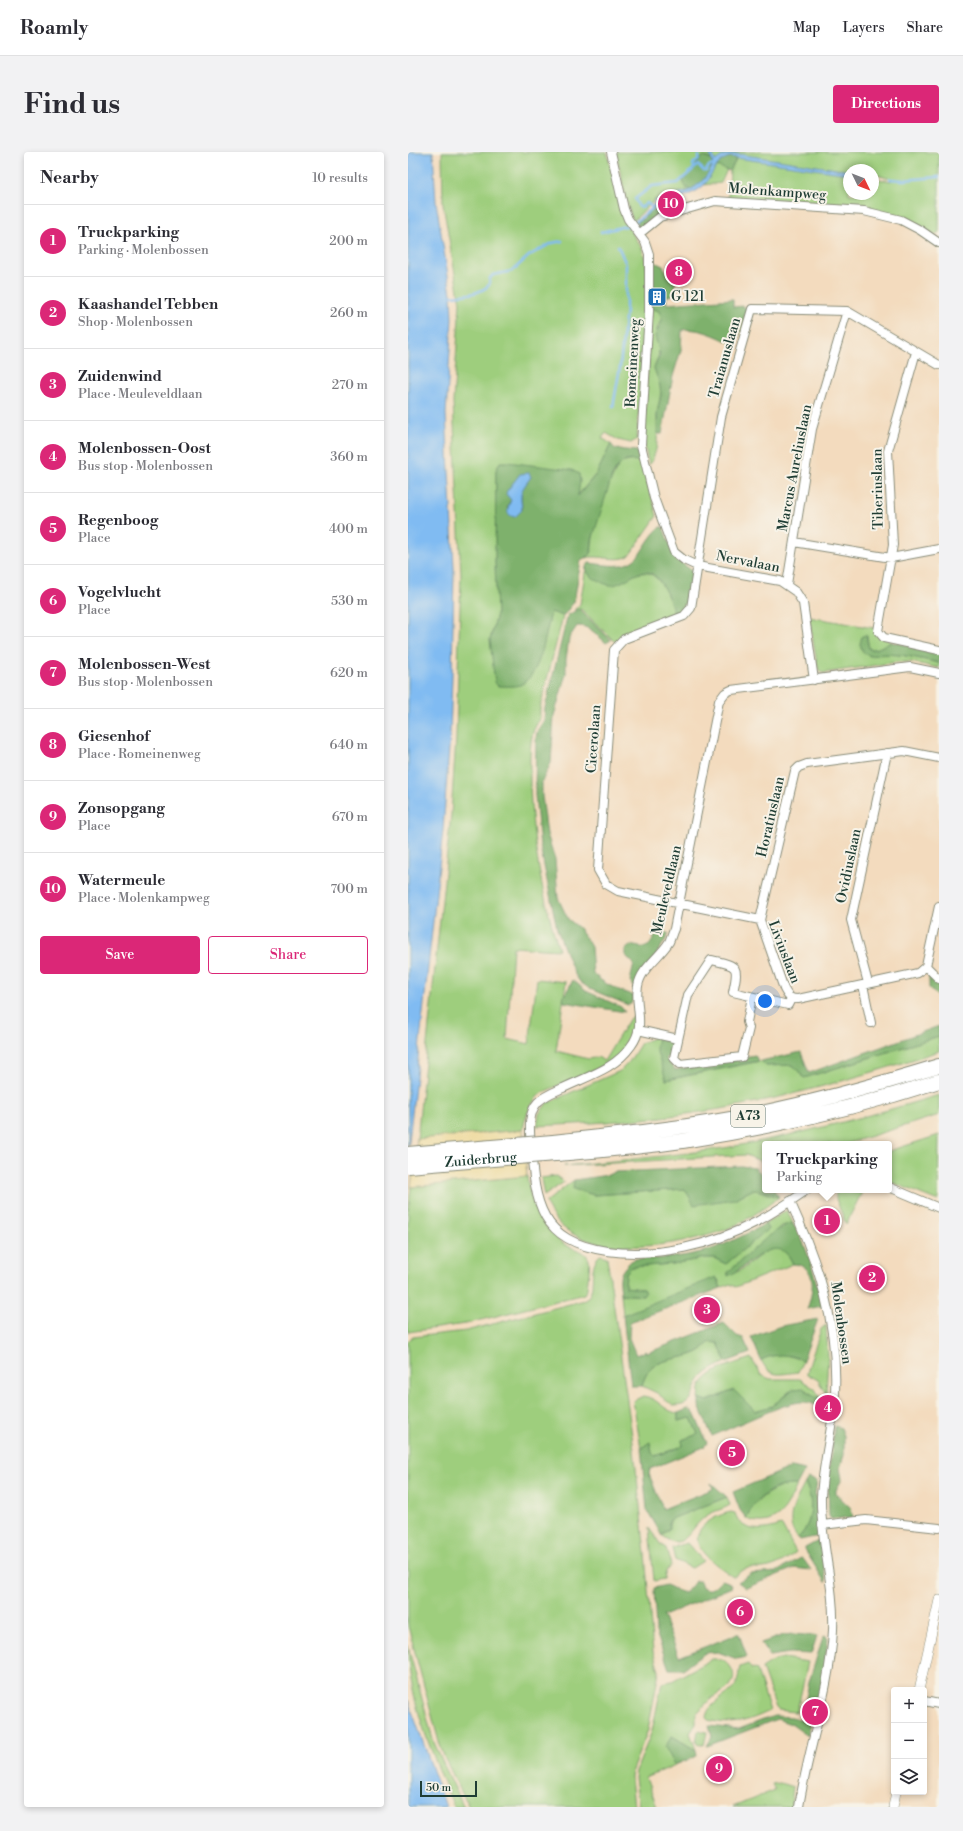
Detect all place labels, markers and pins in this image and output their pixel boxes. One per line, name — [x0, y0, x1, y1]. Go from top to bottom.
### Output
pin: 10 — [658, 189, 684, 219]
pin: 8 — [666, 257, 692, 287]
building icon: G 121 — [646, 286, 668, 308]
place label: G 121 — [671, 288, 705, 306]
pin: 1 — [814, 1206, 840, 1236]
pin: 2 — [859, 1263, 885, 1293]
pin: 3 — [694, 1295, 720, 1325]
pin: 4 — [815, 1393, 841, 1423]
pin: 5 — [719, 1438, 745, 1468]
pin: 6 — [727, 1597, 753, 1627]
pin: 7 — [802, 1697, 828, 1727]
pin: 9 — [706, 1754, 732, 1784]

